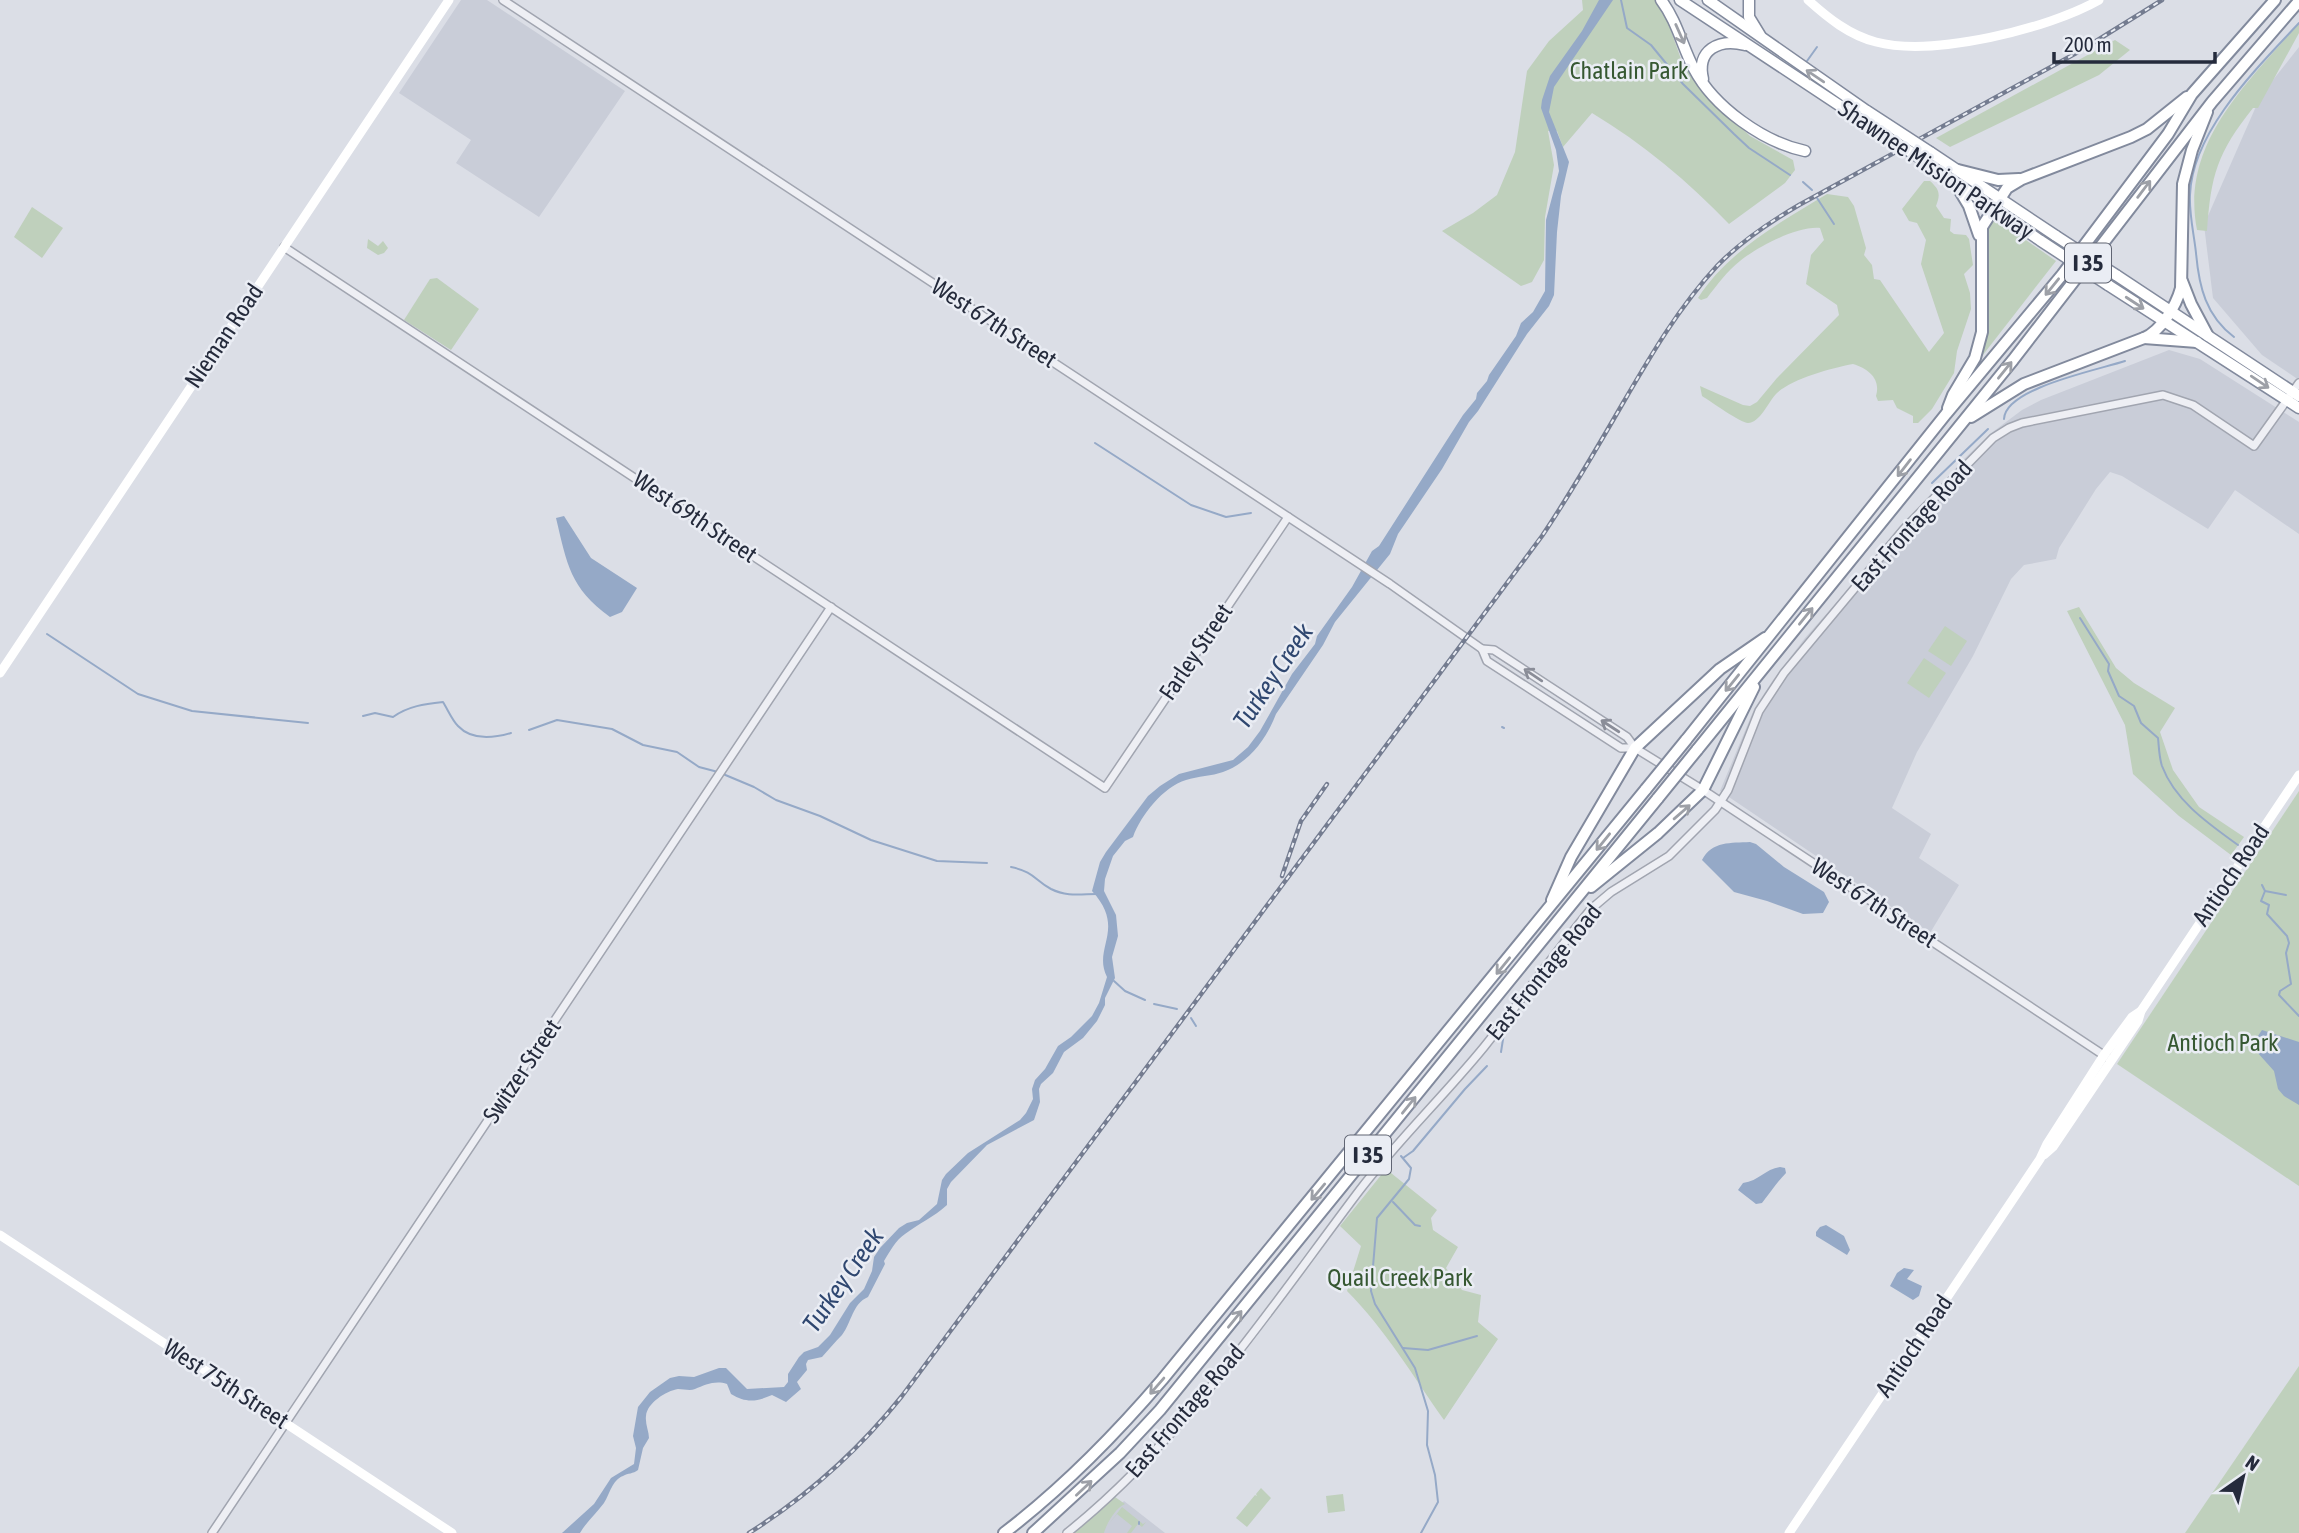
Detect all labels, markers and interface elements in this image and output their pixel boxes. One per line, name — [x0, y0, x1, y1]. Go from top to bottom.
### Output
scale bar — [2054, 21, 2215, 65]
one-way arrow — [1674, 23, 1687, 44]
text: 200 m — [2064, 32, 2112, 56]
park label: Chatlain Park — [1570, 57, 1689, 84]
one-way arrow — [1806, 69, 1825, 83]
street label: Shawnee Mission Parkway — [1834, 94, 2039, 245]
one-way arrow — [2137, 181, 2152, 199]
road number: I 35 — [2065, 244, 2111, 282]
street label: West 67th Street — [927, 272, 1062, 373]
one-way arrow — [2044, 278, 2059, 296]
street label: Nieman Road — [179, 279, 268, 393]
one-way arrow — [2125, 296, 2144, 311]
one-way arrow — [1998, 361, 2013, 379]
one-way arrow — [2249, 375, 2269, 389]
street label: East Frontage Road — [1846, 455, 1978, 597]
one-way arrow — [1897, 458, 1912, 477]
street label: West 69th Street — [628, 465, 762, 568]
street label: Farley Street — [1154, 598, 1238, 705]
one-way arrow — [1798, 608, 1813, 626]
water label: Turkey Creek — [1227, 617, 1319, 734]
one-way arrow — [1523, 668, 1543, 682]
one-way arrow — [1725, 674, 1740, 692]
one-way arrow — [1601, 718, 1620, 733]
one-way arrow — [1672, 804, 1690, 820]
street label: Antioch Road — [2187, 819, 2274, 931]
one-way arrow — [1596, 833, 1611, 851]
street label: West 67th Street — [1807, 852, 1942, 953]
street label: East Frontage Road — [1481, 898, 1607, 1045]
one-way arrow — [1496, 956, 1511, 974]
street label: Switzer Street — [477, 1014, 566, 1128]
park label: Antioch Park — [2168, 1029, 2279, 1056]
one-way arrow — [1401, 1096, 1417, 1114]
road number: I 35 — [1345, 1136, 1391, 1174]
one-way arrow — [1310, 1182, 1326, 1200]
water label: Turkey Creek — [796, 1222, 890, 1338]
park label: Quail Creek Park — [1327, 1264, 1473, 1291]
street label: Antioch Road — [1870, 1290, 1957, 1402]
one-way arrow — [1227, 1311, 1242, 1329]
street label: West 75th Street — [159, 1333, 294, 1434]
street label: East Frontage Road — [1120, 1339, 1250, 1483]
one-way arrow — [1149, 1377, 1165, 1395]
north arrow — [2208, 1442, 2278, 1512]
text: N — [2242, 1451, 2263, 1475]
one-way arrow — [1075, 1479, 1092, 1496]

